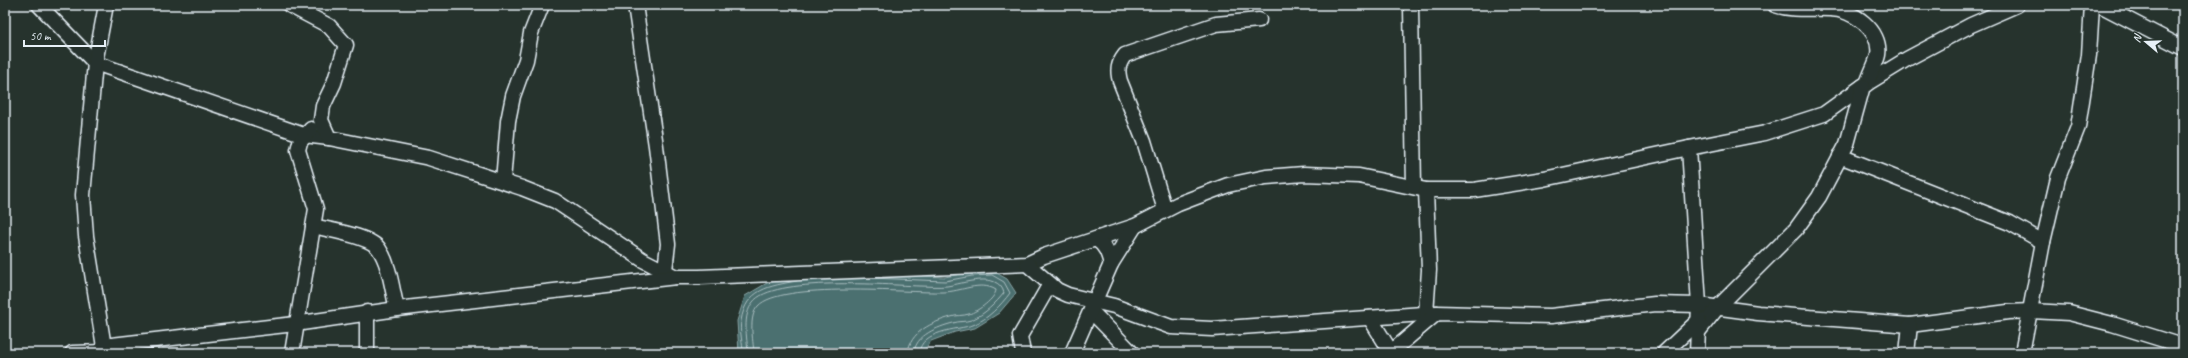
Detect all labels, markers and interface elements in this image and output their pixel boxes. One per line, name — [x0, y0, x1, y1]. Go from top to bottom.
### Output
scale bar — [24, 22, 105, 48]
north arrow — [2126, 22, 2166, 62]
text: 50 m — [30, 28, 52, 44]
text: N — [2129, 31, 2145, 44]

